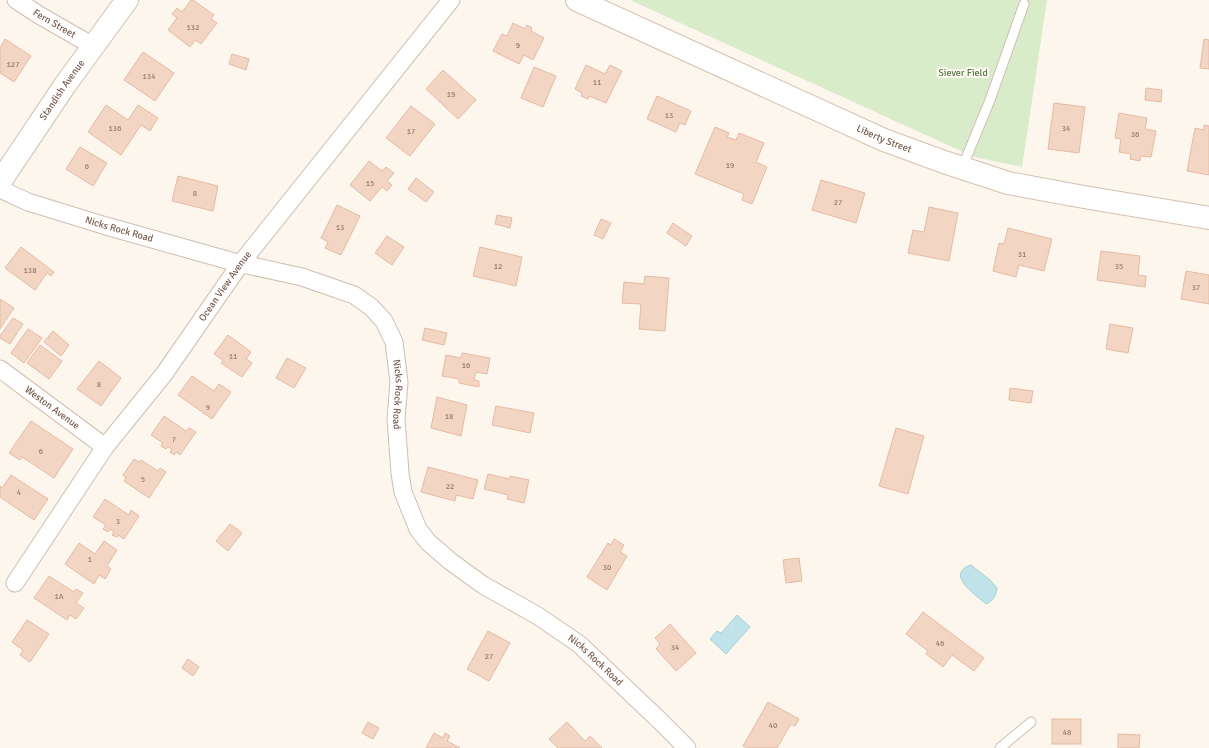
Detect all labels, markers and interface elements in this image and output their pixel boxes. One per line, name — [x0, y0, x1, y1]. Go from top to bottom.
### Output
street label: Fern Street — [31, 7, 78, 41]
house number: 132 — [187, 22, 199, 32]
house number: 9 — [516, 40, 520, 50]
street label: Standish Avenue — [37, 57, 87, 123]
house number: 127 — [7, 59, 19, 69]
park label: Siever Field — [938, 67, 988, 79]
house number: 134 — [143, 71, 156, 81]
house number: 11 — [593, 77, 601, 87]
house number: 19 — [447, 89, 455, 99]
house number: 13 — [665, 110, 673, 120]
street label: Liberty Street — [855, 122, 914, 156]
house number: 136 — [109, 123, 121, 133]
house number: 34 — [1062, 123, 1071, 133]
house number: 17 — [407, 126, 415, 136]
house number: 36 — [1131, 129, 1139, 139]
house number: 19 — [726, 160, 734, 170]
house number: 6 — [85, 161, 89, 171]
house number: 15 — [366, 178, 374, 188]
house number: 8 — [193, 188, 197, 198]
house number: 27 — [834, 197, 842, 207]
street label: Nicks Rock Road — [84, 214, 154, 245]
house number: 13 — [336, 222, 344, 232]
street label: Ocean View Avenue — [196, 249, 254, 324]
house number: 31 — [1018, 249, 1026, 259]
house number: 12 — [494, 261, 502, 271]
house number: 35 — [1115, 261, 1123, 271]
house number: 138 — [24, 265, 36, 275]
house number: 37 — [1192, 282, 1200, 292]
house number: 11 — [229, 351, 237, 361]
street label: Nicks Rock Road — [390, 359, 405, 430]
house number: 16 — [462, 360, 470, 370]
house number: 8 — [97, 379, 101, 389]
street label: Weston Avenue — [22, 384, 82, 432]
house number: 9 — [206, 402, 210, 412]
house number: 18 — [445, 411, 453, 421]
house number: 7 — [172, 434, 176, 444]
house number: 6 — [39, 446, 43, 456]
house number: 5 — [141, 474, 145, 484]
house number: 22 — [446, 481, 454, 491]
house number: 4 — [17, 487, 22, 497]
house number: 3 — [116, 516, 120, 526]
house number: 1 — [88, 554, 92, 564]
house number: 30 — [603, 562, 611, 572]
house number: 1A — [54, 591, 64, 601]
street label: Nicks Rock Road — [566, 632, 625, 688]
house number: 46 — [936, 638, 944, 648]
house number: 34 — [671, 642, 680, 652]
house number: 27 — [485, 651, 493, 661]
house number: 40 — [769, 720, 777, 730]
house number: 48 — [1063, 727, 1071, 737]

